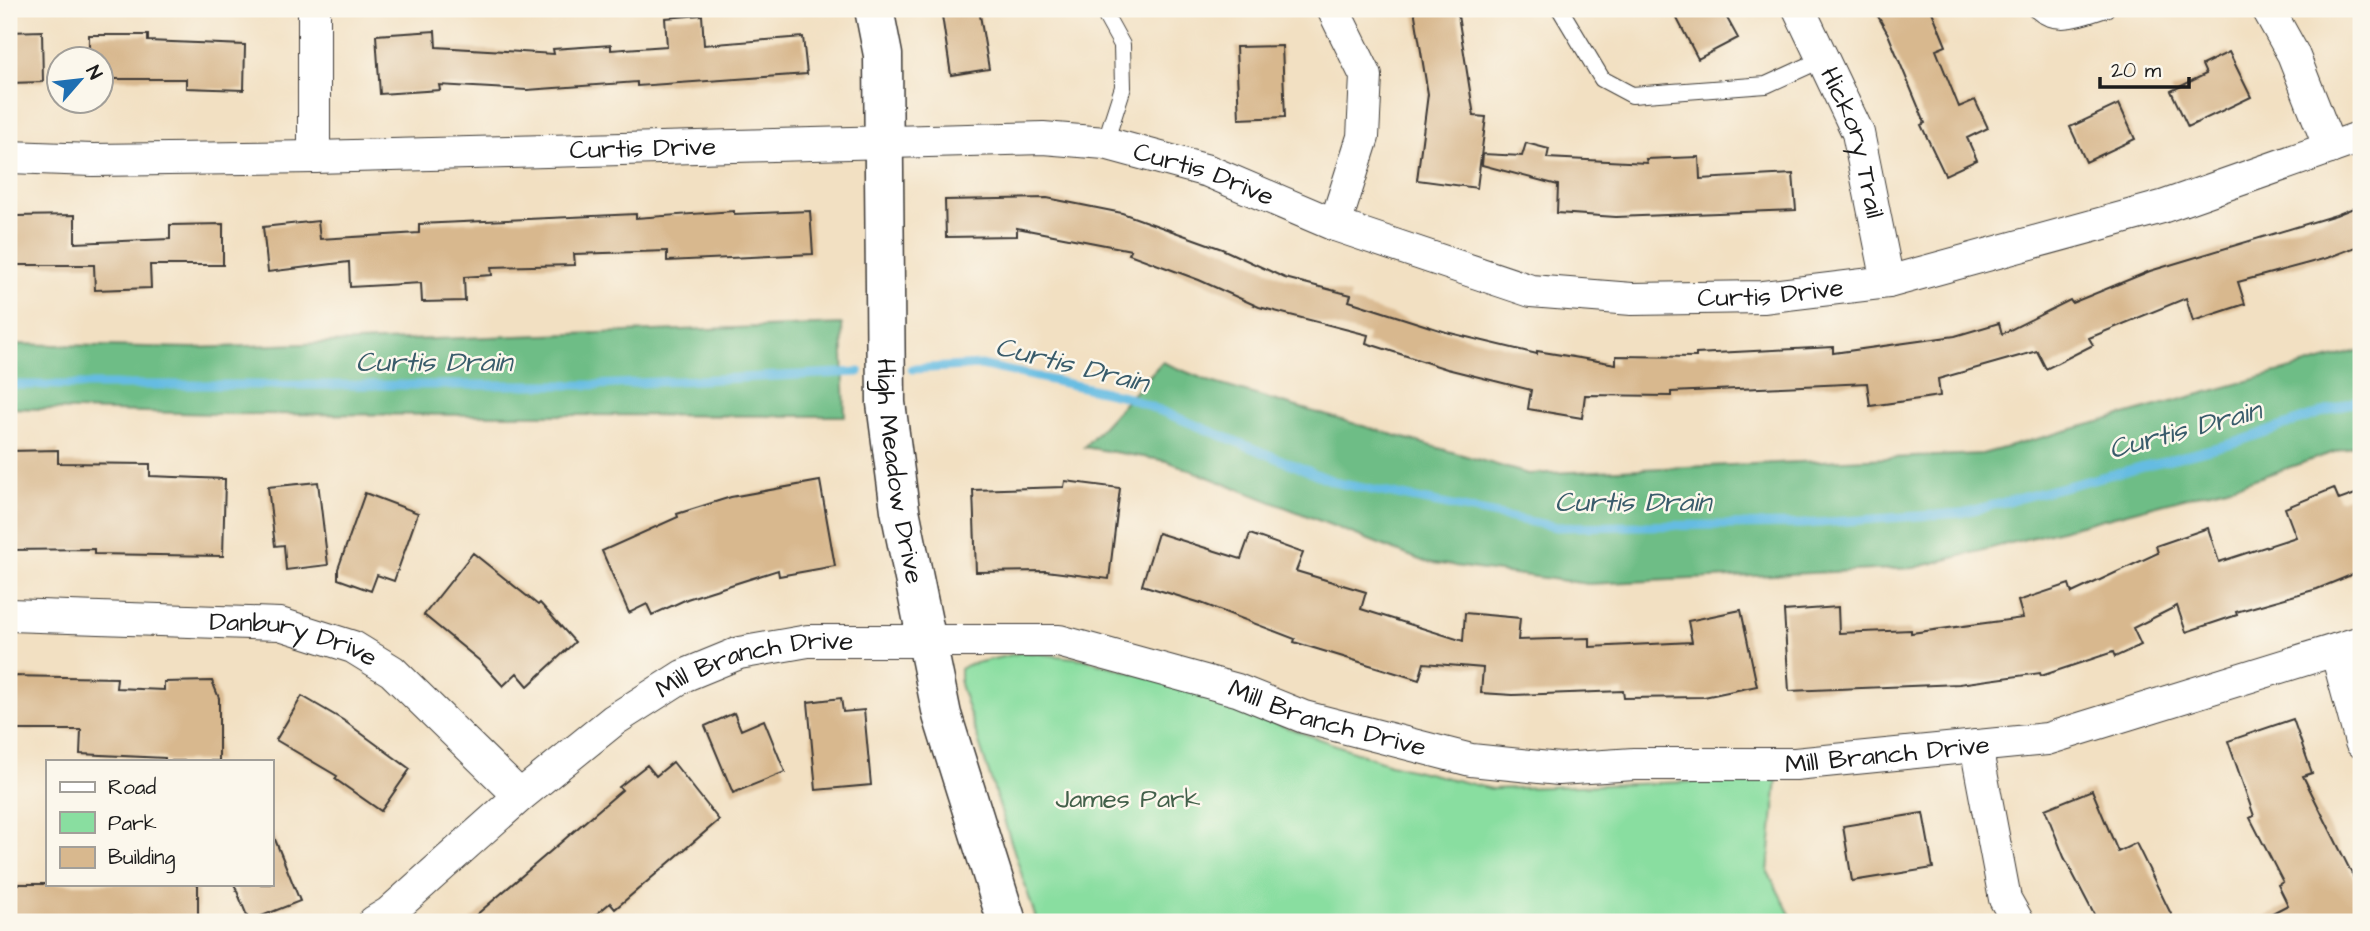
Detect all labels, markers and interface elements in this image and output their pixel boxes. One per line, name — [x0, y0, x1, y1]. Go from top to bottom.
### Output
north arrow — [46, 46, 116, 116]
scale bar — [2100, 46, 2190, 90]
text: 20 m — [2111, 56, 2162, 85]
text: N — [79, 61, 108, 84]
street label: Hickory Trail — [1811, 61, 1893, 221]
street label: Curtis Drive — [569, 129, 717, 168]
street label: Curtis Drive — [1129, 134, 1280, 215]
street label: Curtis Drive — [1697, 269, 1845, 316]
water label: Curtis Drain — [991, 327, 1155, 403]
water label: Curtis Drain — [356, 343, 514, 382]
street label: High Meadow Drive — [866, 358, 933, 587]
water label: Curtis Drain — [2104, 390, 2268, 469]
water label: Curtis Drain — [1555, 483, 1713, 522]
street label: Danbury Drive — [209, 604, 384, 676]
street label: Mill Branch Drive — [648, 623, 853, 707]
street label: Mill Branch Drive — [1223, 670, 1430, 766]
street label: Mill Branch Drive — [1783, 727, 1991, 783]
legend — [46, 760, 273, 886]
text: Road — [108, 773, 156, 802]
park label: James Park — [1056, 781, 1200, 817]
text: Park — [108, 809, 157, 838]
text: Building — [108, 843, 176, 874]

